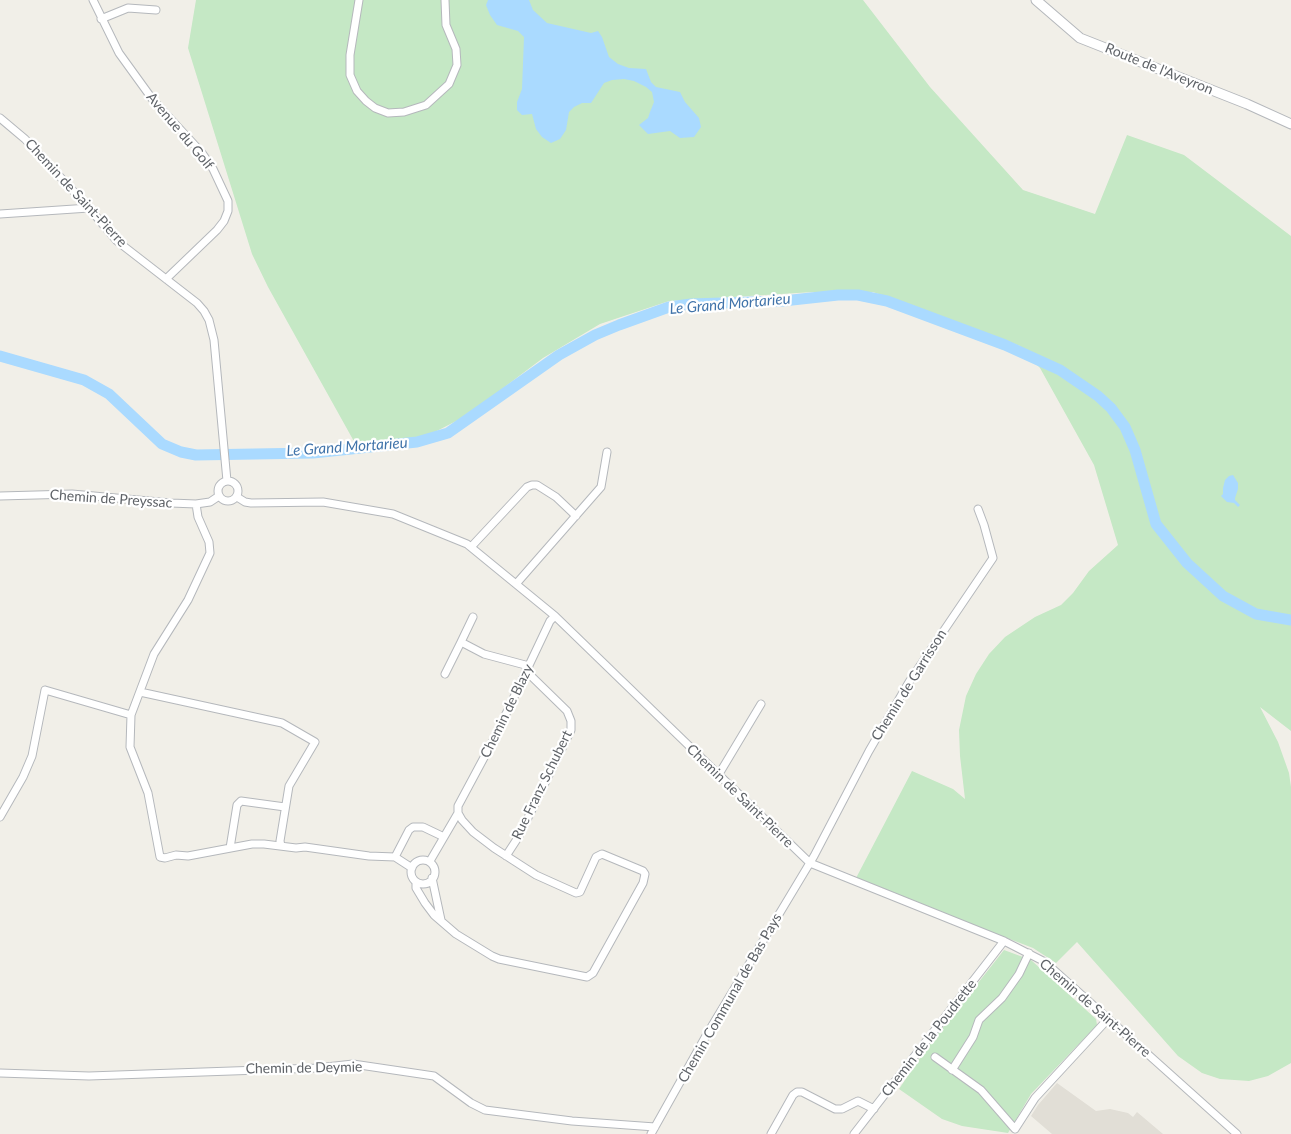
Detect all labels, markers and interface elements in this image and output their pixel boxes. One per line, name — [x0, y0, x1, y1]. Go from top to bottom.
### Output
street label: Route de l'Aveyron — [1102, 40, 1216, 98]
street label: Avenue du Golf — [143, 89, 217, 173]
street label: Chemin de Saint-Pierre — [22, 135, 130, 251]
water label: Le Grand Mortarieu — [669, 290, 791, 318]
water label: Le Grand Mortarieu — [286, 434, 408, 460]
street label: Chemin de Preyssac — [49, 486, 173, 512]
street label: Chemin de Garrisson — [868, 626, 950, 744]
street label: Chemin de Blazy — [477, 661, 537, 761]
street label: Rue Franz Schubert — [508, 728, 576, 842]
street label: Chemin de Saint-Pierre — [683, 741, 797, 851]
street label: Chemin Communal de Bas Pays — [674, 910, 786, 1086]
street label: Chemin de Saint-Pierre — [1036, 955, 1154, 1061]
street label: Chemin de la Poudrette — [878, 976, 980, 1100]
street label: Chemin de Deymie — [245, 1059, 363, 1077]

